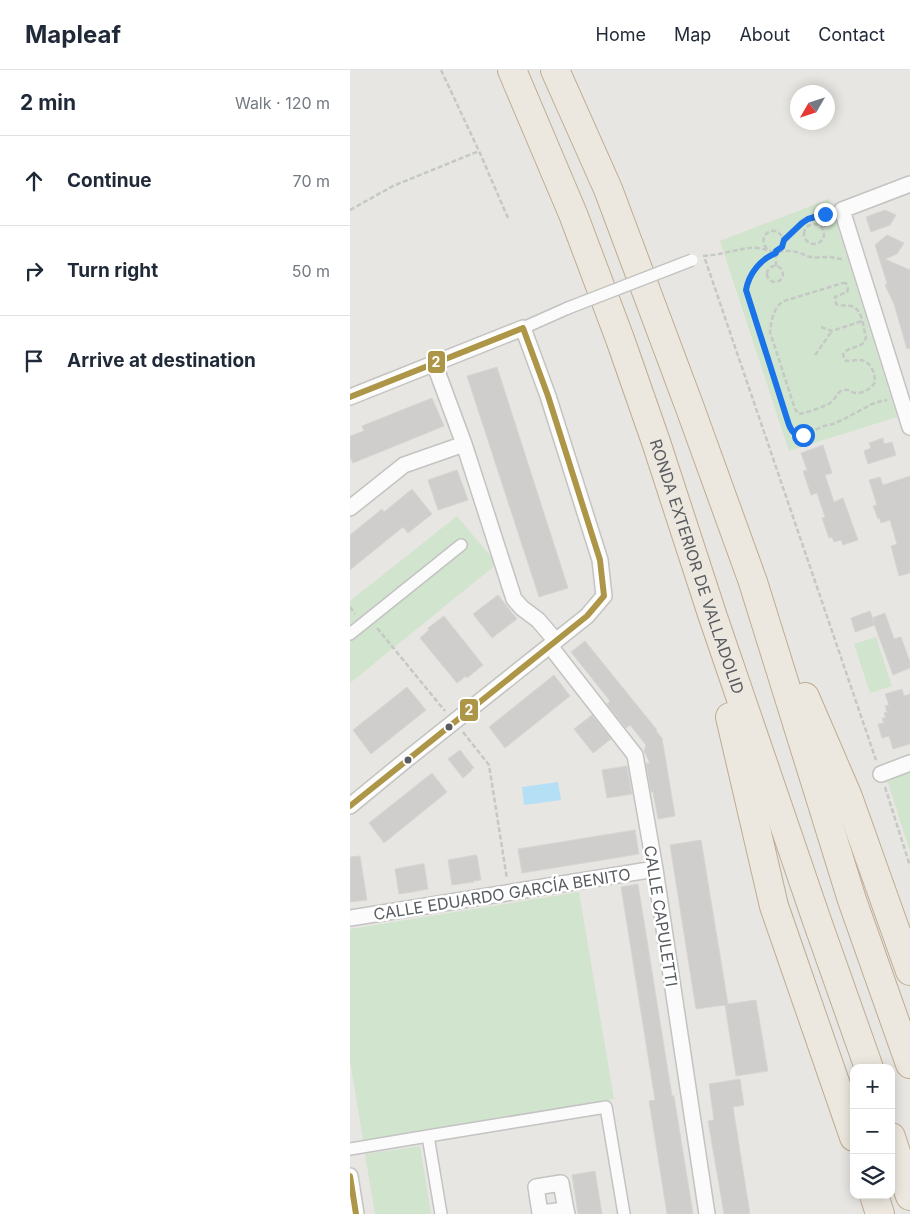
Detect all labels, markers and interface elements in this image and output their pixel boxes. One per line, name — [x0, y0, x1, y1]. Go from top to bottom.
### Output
text: Mapleaf — [25, 20, 121, 49]
text: Home — [596, 24, 646, 45]
text: Map — [674, 24, 711, 45]
text: About — [739, 24, 790, 45]
text: Contact — [818, 24, 885, 45]
north arrow — [790, 85, 835, 130]
text: 2 min — [20, 90, 76, 115]
text: Walk · 120 m — [235, 93, 330, 113]
icon: ahead — [20, 167, 48, 195]
text: Continue — [67, 169, 152, 192]
text: 70 m — [293, 171, 330, 191]
route end — [814, 203, 837, 226]
icon: right — [20, 257, 48, 285]
text: Turn right — [67, 259, 158, 282]
text: 50 m — [292, 261, 330, 281]
icon: arrive — [20, 347, 48, 375]
text: Arrive at destination — [67, 349, 256, 372]
line badge: 2 — [427, 350, 446, 374]
text: 2 — [432, 353, 441, 370]
route start — [792, 424, 815, 447]
street label: RONDA EXTERIOR DE VALLADOLID — [646, 436, 749, 696]
line badge: 2 — [459, 698, 479, 722]
text: 2 — [465, 701, 474, 718]
unlabelled marker — [444, 722, 454, 732]
unlabelled marker — [403, 755, 413, 765]
street label: CALLE CAPULETTI — [640, 844, 682, 988]
street label: CALLE EDUARDO GARCÍA BENITO — [372, 864, 632, 924]
map controls — [850, 1064, 895, 1199]
button: + — [850, 1064, 895, 1109]
button: − — [850, 1109, 895, 1154]
button: layers — [850, 1154, 895, 1199]

